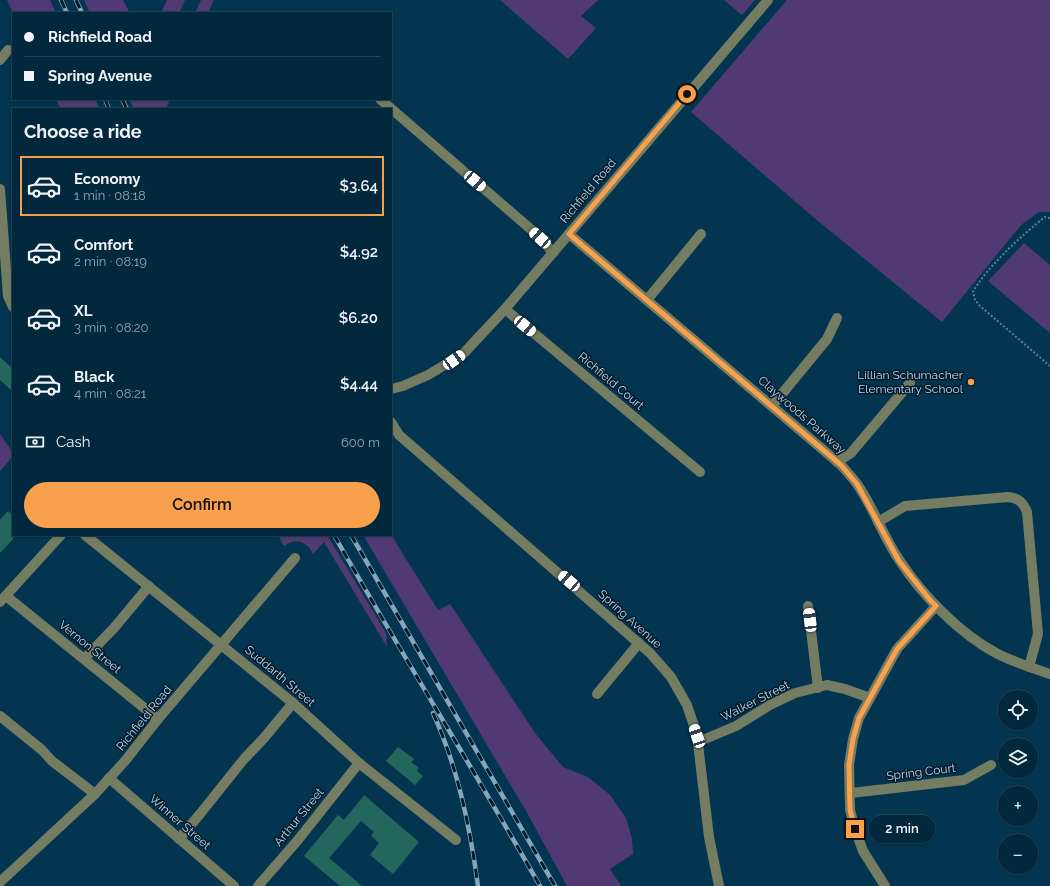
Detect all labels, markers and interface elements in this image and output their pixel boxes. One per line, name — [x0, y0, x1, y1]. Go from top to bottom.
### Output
text: Richfield Road — [48, 28, 152, 46]
text: Spring Avenue — [48, 67, 152, 85]
route start — [678, 85, 696, 103]
text: Choose a ride — [24, 121, 142, 142]
street label: Richfield Road — [557, 156, 619, 226]
icon: car — [26, 168, 62, 204]
car — [462, 169, 488, 193]
text: Economy — [74, 170, 141, 188]
text: $3.64 — [340, 177, 378, 195]
text: 1 min · 08:18 — [74, 188, 146, 203]
car — [527, 226, 553, 250]
icon: car — [26, 234, 62, 270]
text: Comfort — [74, 236, 133, 254]
text: $4.92 — [340, 243, 378, 261]
text: 2 min · 08:19 — [74, 254, 147, 269]
icon: car — [26, 300, 62, 336]
text: XL — [74, 302, 92, 320]
text: $6.20 — [339, 309, 378, 327]
car — [512, 314, 538, 338]
text: 3 min · 08:20 — [74, 320, 149, 335]
car — [441, 348, 467, 372]
street label: Richfield Court — [575, 349, 647, 413]
icon: car — [26, 366, 62, 402]
text: Black — [74, 368, 114, 386]
place label: Lillian Schumacher Elementary School — [857, 368, 964, 396]
street label: Claywoods Parkway — [755, 373, 849, 457]
text: $4.44 — [340, 375, 378, 393]
marker: Lillian Schumacher Elementary School — [966, 377, 976, 387]
text: 4 min · 08:21 — [74, 386, 146, 401]
icon: cash — [24, 431, 46, 453]
text: Cash — [56, 433, 90, 451]
text: 600 m — [341, 435, 380, 450]
button: Confirm — [24, 482, 380, 528]
car — [556, 569, 582, 593]
street label: Spring Avenue — [595, 587, 665, 651]
car — [803, 607, 817, 633]
street label: Vernon Street — [56, 618, 124, 676]
street label: Suddarth Street — [242, 643, 318, 709]
street label: Walker Street — [718, 678, 792, 724]
street label: Richfield Road — [114, 683, 174, 753]
map controls — [998, 690, 1038, 874]
button: locate — [998, 690, 1038, 730]
car — [687, 723, 707, 749]
button: layers — [998, 738, 1038, 778]
street label: Spring Court — [886, 761, 956, 783]
street label: Arthur Street — [271, 785, 327, 849]
button: + — [998, 786, 1038, 826]
street label: Winner Street — [147, 792, 213, 852]
callout: 2 min — [869, 815, 935, 843]
route end — [846, 820, 864, 838]
text: 2 min — [885, 821, 919, 836]
button: − — [998, 834, 1038, 874]

